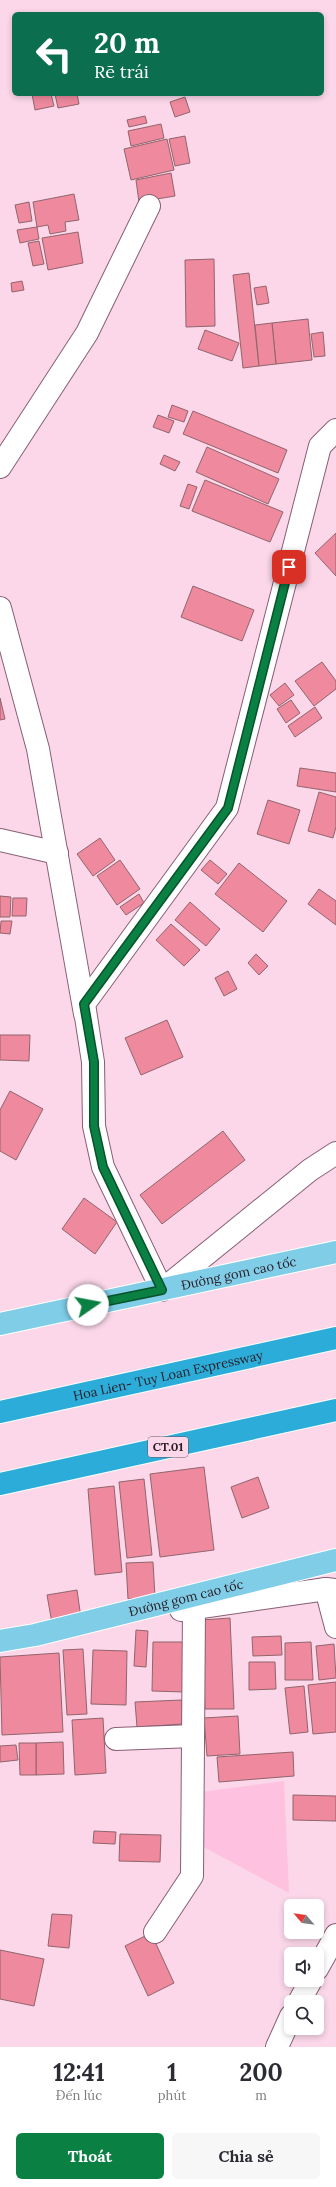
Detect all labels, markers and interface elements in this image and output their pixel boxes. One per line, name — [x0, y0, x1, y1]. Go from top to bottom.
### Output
text: 20 m — [94, 25, 160, 61]
icon: left — [28, 28, 80, 80]
text: Rẽ trái — [94, 60, 149, 83]
pin — [272, 550, 306, 584]
icon: arrive — [278, 556, 300, 578]
street label: Đường gom cao tốc — [179, 1253, 298, 1294]
position arrow — [67, 1284, 109, 1326]
street label: Hoa Lien- Tuy Loan Expressway — [72, 1346, 265, 1405]
road number: CT.01 — [148, 1437, 188, 1457]
street label: Đường gom cao tốc — [127, 1575, 245, 1620]
north arrow — [284, 1899, 324, 1939]
map controls — [284, 1899, 324, 2035]
button: sound — [284, 1947, 324, 1987]
button: search — [284, 1995, 324, 2035]
text: 12:41 — [53, 2057, 105, 2088]
text: 1 — [167, 2057, 177, 2088]
text: 200 — [239, 2057, 283, 2088]
text: Đến lúc — [56, 2087, 102, 2104]
text: phút — [158, 2087, 186, 2104]
text: m — [255, 2087, 267, 2104]
button: Thoát — [16, 2133, 164, 2179]
button: Chia sẻ — [172, 2133, 320, 2179]

